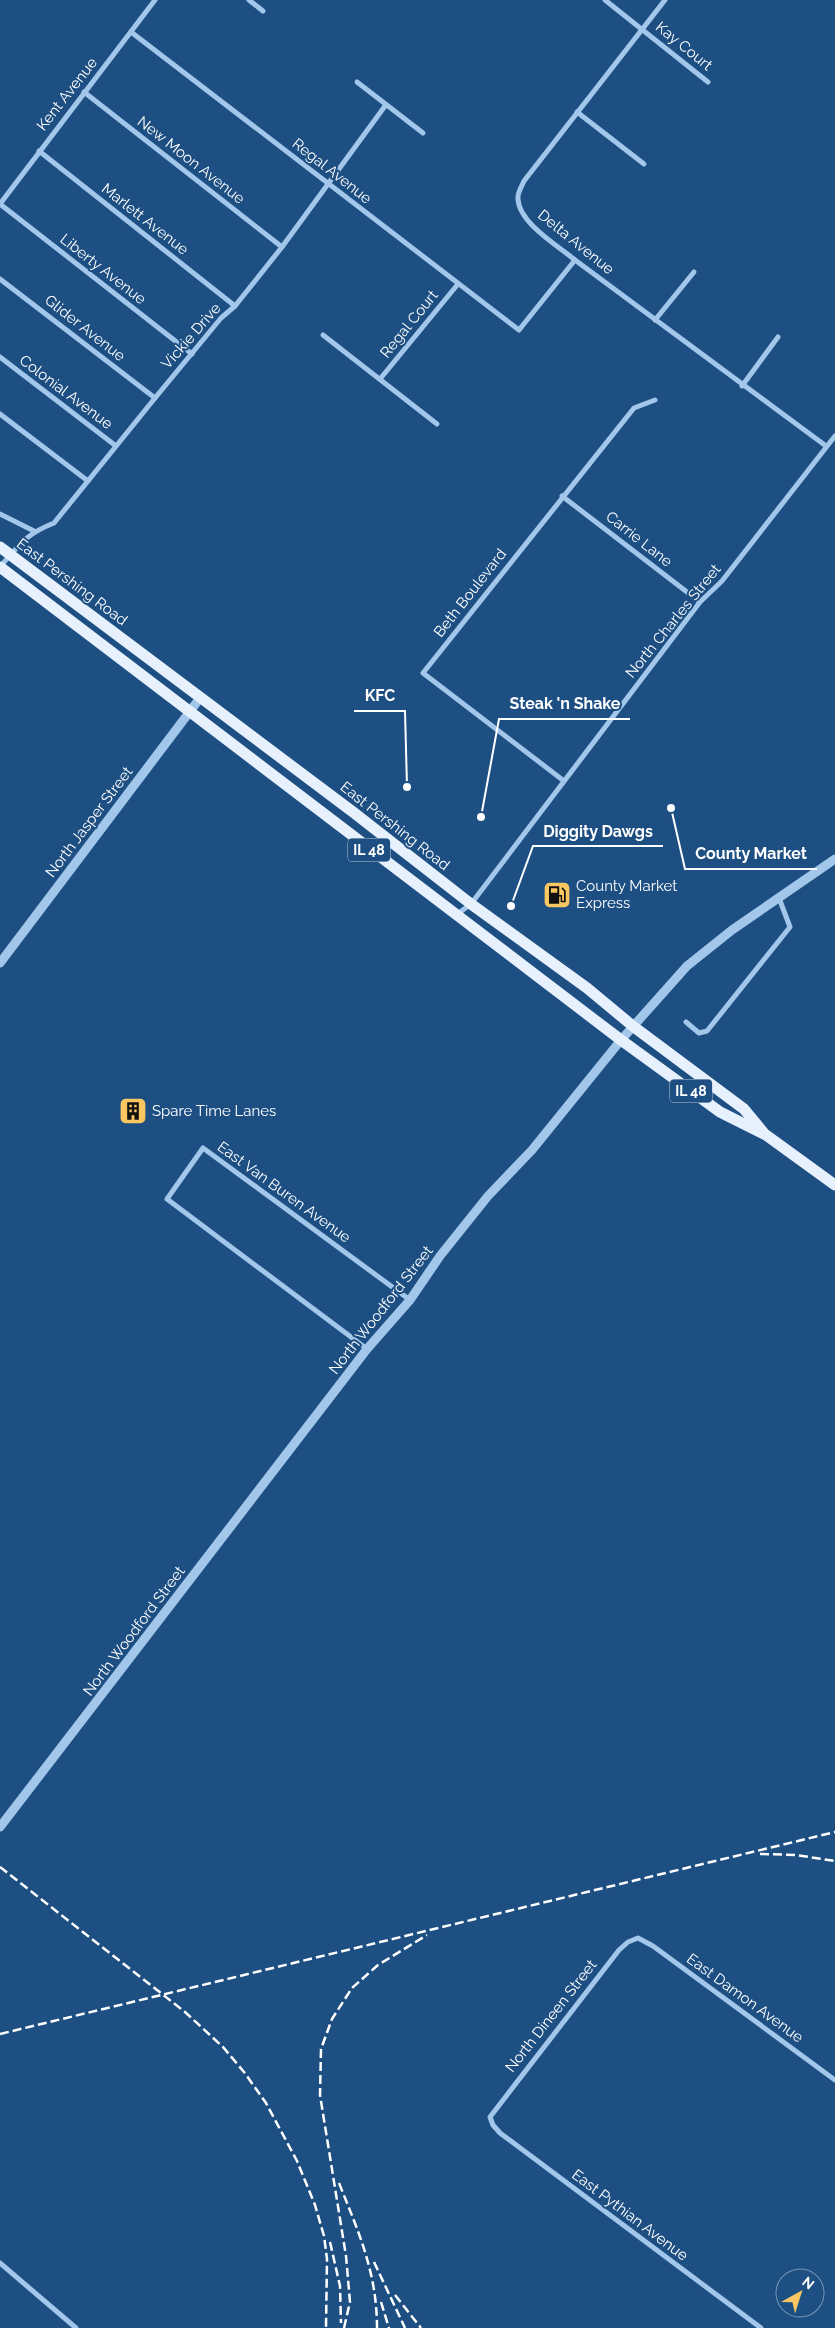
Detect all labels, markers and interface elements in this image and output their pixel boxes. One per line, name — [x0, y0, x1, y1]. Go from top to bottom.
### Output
street label: Kay Court — [652, 18, 716, 74]
street label: Kent Avenue — [33, 54, 101, 134]
street label: New Moon Avenue — [134, 112, 248, 208]
street label: Regal Avenue — [289, 135, 375, 208]
street label: Marlett Avenue — [98, 179, 192, 259]
street label: Delta Avenue — [534, 206, 618, 278]
street label: Liberty Avenue — [56, 230, 150, 308]
street label: Regal Court — [376, 287, 442, 361]
street label: Glider Avenue — [41, 291, 129, 365]
street label: Vickie Drive — [158, 299, 225, 373]
street label: Colonial Avenue — [16, 351, 116, 433]
street label: Carrie Lane — [602, 507, 676, 571]
street label: East Pershing Road — [13, 535, 131, 629]
street label: Beth Boulevard — [430, 545, 510, 641]
street label: North Charles Street — [622, 560, 724, 682]
callout: KFC — [354, 680, 405, 711]
text: KFC — [365, 686, 395, 705]
callout: Steak 'n Shake — [499, 688, 630, 719]
text: Steak 'n Shake — [510, 694, 621, 713]
street label: North Jasper Street — [42, 763, 136, 881]
street label: East Pershing Road — [337, 778, 453, 874]
callout: Diggity Dawgs — [533, 815, 663, 846]
text: Diggity Dawgs — [543, 822, 653, 841]
road number: IL 48 — [348, 838, 390, 862]
callout: County Market — [685, 838, 817, 869]
text: County Market — [695, 844, 807, 863]
place label: County Market Express — [576, 877, 677, 912]
fuel station icon: County Market Express — [542, 880, 572, 910]
road number: IL 48 — [670, 1080, 712, 1102]
building icon: Spare Time Lanes — [118, 1096, 148, 1126]
place label: Spare Time Lanes — [152, 1102, 276, 1120]
street label: East Van Buren Avenue — [214, 1138, 354, 1247]
street label: North Woodford Street — [325, 1242, 437, 1378]
street label: North Woodford Street — [79, 1562, 189, 1700]
street label: East Damon Avenue — [683, 1950, 807, 2046]
street label: North Dineen Street — [502, 1956, 600, 2076]
street label: East Pythian Avenue — [568, 2165, 692, 2265]
north arrow — [775, 2268, 825, 2318]
text: N — [799, 2273, 817, 2292]

